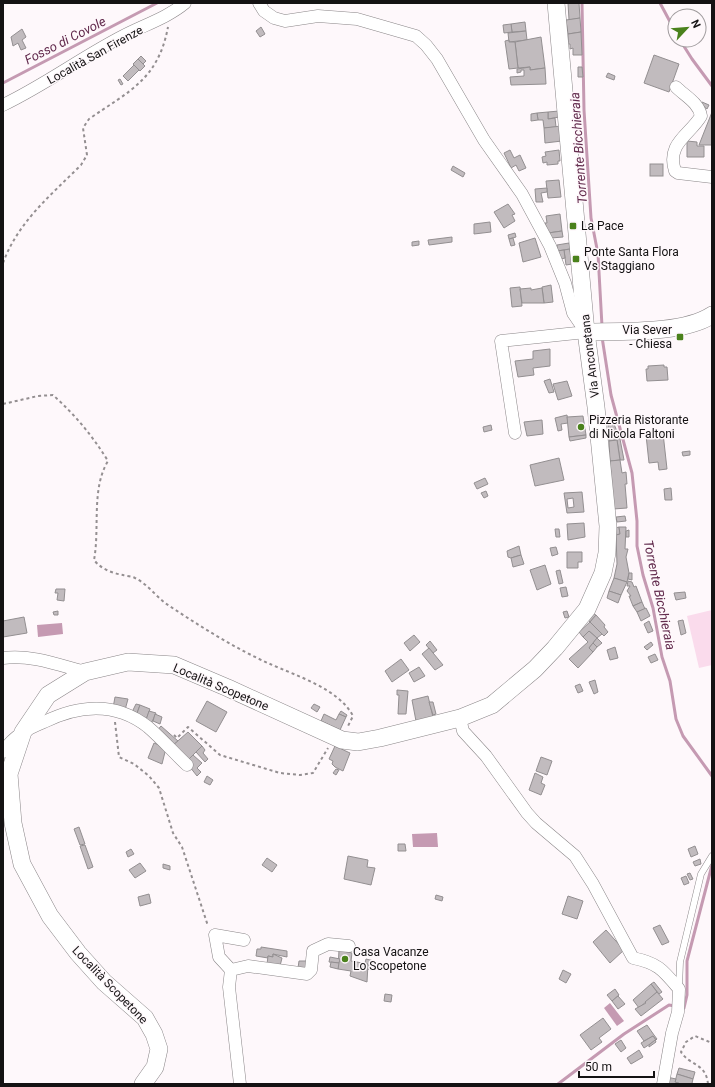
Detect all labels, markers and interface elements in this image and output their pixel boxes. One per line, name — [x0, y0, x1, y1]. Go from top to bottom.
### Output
north arrow — [667, 8, 707, 48]
water label: Fosso di Covole — [22, 13, 109, 67]
text: N — [688, 17, 703, 30]
street label: Località San Firenze — [45, 23, 145, 87]
water label: Torrente Bicchieraia — [567, 92, 590, 204]
place label: La Pace — [581, 219, 624, 233]
marker: La Pace — [568, 221, 578, 231]
place label: Ponte Santa Flora Vs Staggiano — [584, 245, 679, 273]
marker: Ponte Santa Flora Vs Staggiano — [571, 254, 581, 264]
street label: Via Anconetana — [578, 313, 602, 399]
place label: Via Sever - Chiesa — [622, 323, 672, 351]
marker: Via Sever - Chiesa — [675, 332, 685, 342]
place label: Pizzeria Ristorante di Nicola Faltoni — [589, 413, 689, 441]
marker: Pizzeria Ristorante di Nicola Faltoni — [576, 422, 586, 432]
water label: Torrente Bicchieraia — [641, 539, 678, 651]
street label: Località Scopetone — [171, 661, 271, 713]
street label: Località Scopetone — [69, 943, 151, 1027]
place label: Casa Vacanze Lo Scopetone — [353, 945, 429, 973]
marker: Casa Vacanze Lo Scopetone — [340, 954, 350, 964]
scale bar — [579, 1053, 654, 1079]
text: 50 m — [585, 1060, 612, 1074]

